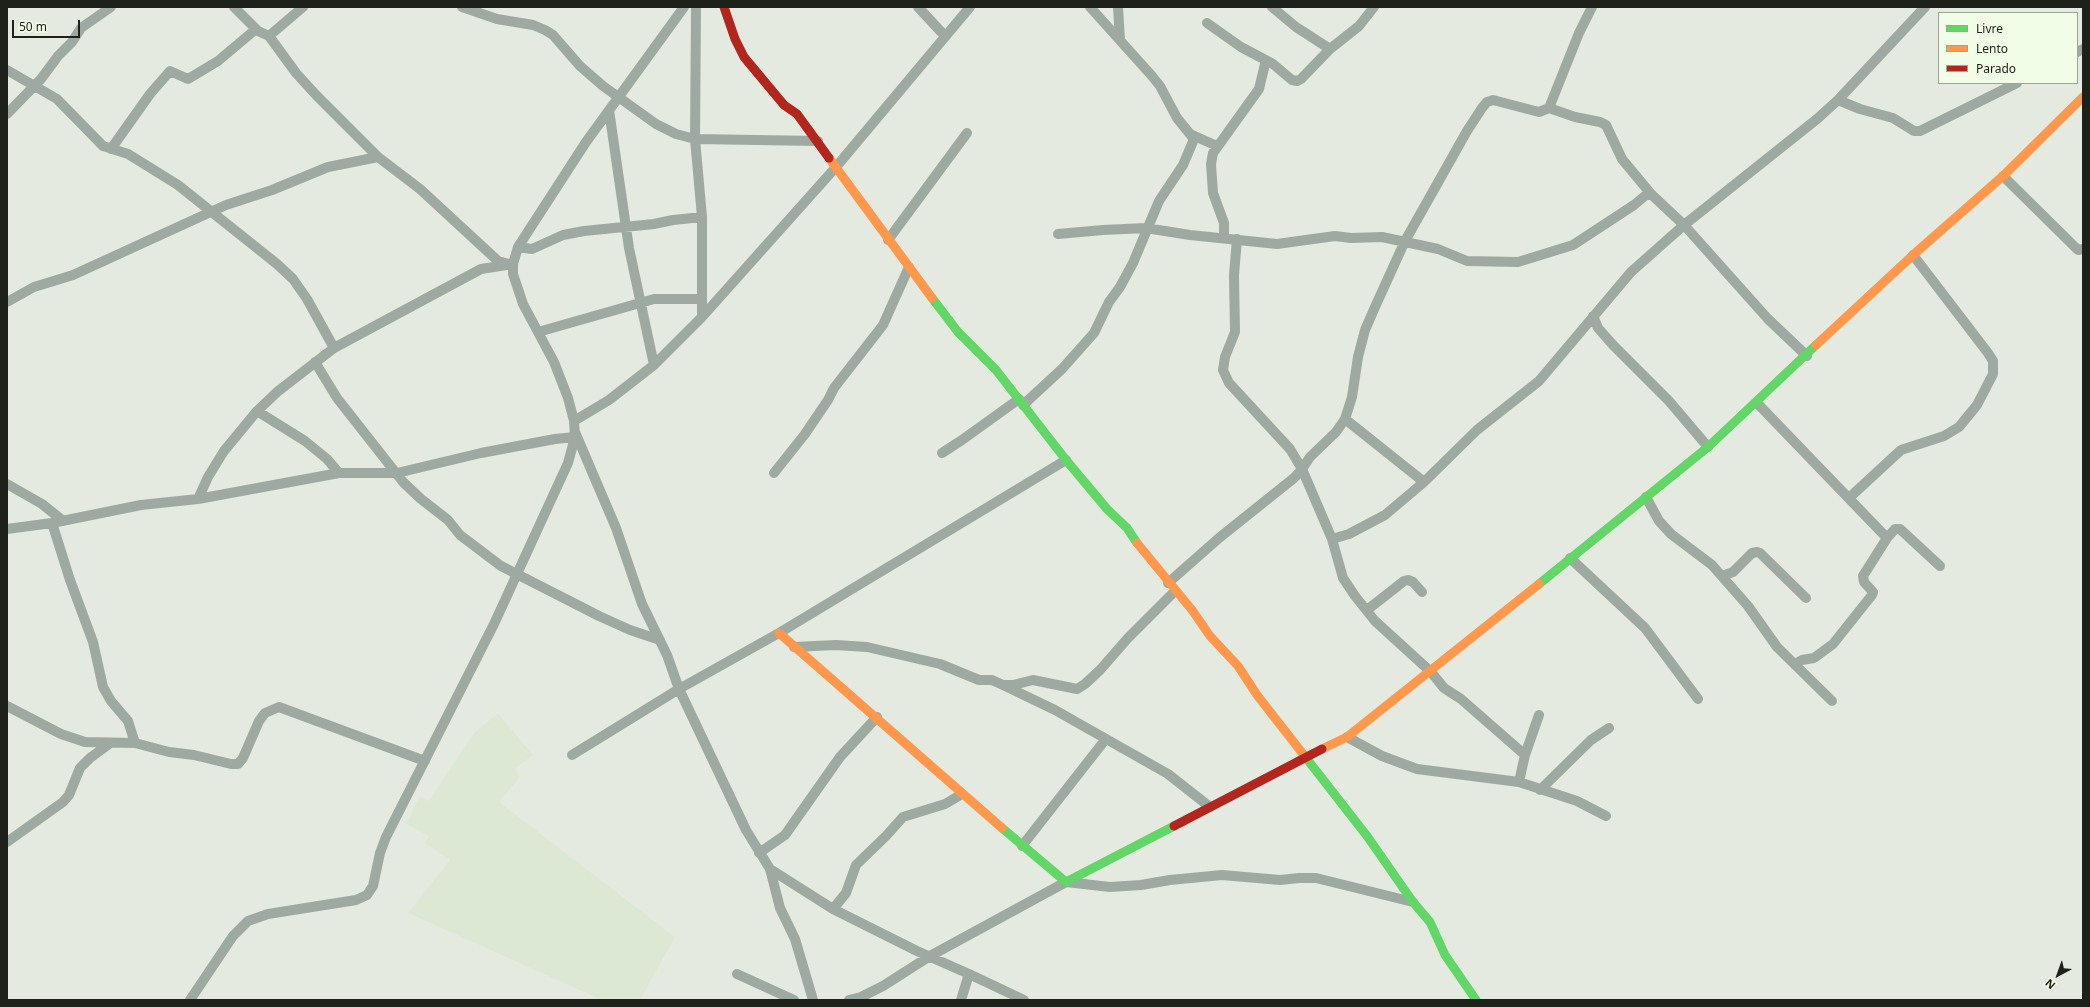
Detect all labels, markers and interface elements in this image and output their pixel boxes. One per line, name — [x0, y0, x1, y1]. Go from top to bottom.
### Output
scale bar — [14, 12, 82, 38]
legend — [1938, 12, 2078, 84]
text: 50 m — [19, 18, 47, 35]
text: Livre — [1976, 20, 2003, 37]
text: Lento — [1976, 40, 2008, 57]
text: Parado — [1976, 60, 2016, 77]
north arrow — [2038, 955, 2078, 995]
text: N — [2042, 976, 2058, 993]

